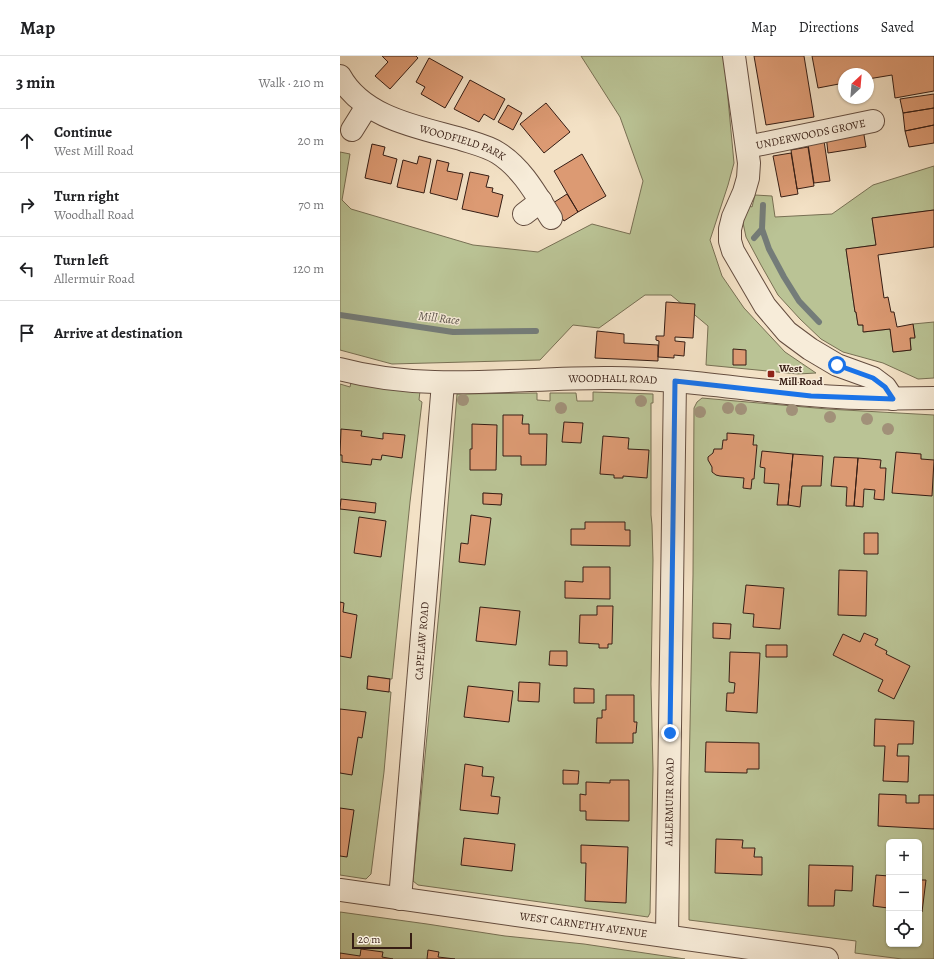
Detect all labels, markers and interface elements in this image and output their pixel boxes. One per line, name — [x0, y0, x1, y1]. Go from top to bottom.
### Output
text: Map — [20, 15, 55, 41]
text: Map — [751, 18, 777, 37]
text: Directions — [799, 18, 859, 37]
text: Saved — [881, 18, 914, 37]
north arrow — [838, 68, 874, 104]
text: 3 min — [16, 71, 55, 94]
text: Walk · 210 m — [259, 74, 324, 91]
street label: UNDERWOODS GROVE — [755, 115, 867, 152]
street label: WOODFIELD PARK — [417, 120, 509, 164]
text: Continue — [54, 122, 112, 142]
icon: ahead — [16, 130, 38, 152]
text: 20 m — [298, 132, 324, 149]
text: West Mill Road — [54, 142, 134, 159]
text: Turn right — [54, 186, 119, 206]
icon: right — [16, 194, 38, 216]
text: 70 m — [298, 196, 324, 213]
text: Woodhall Road — [54, 206, 134, 223]
text: Turn left — [54, 250, 109, 270]
icon: left — [16, 258, 38, 280]
text: 120 m — [293, 260, 324, 277]
text: Allermuir Road — [54, 270, 135, 287]
water label: Mill Race — [418, 308, 461, 329]
icon: arrive — [16, 322, 38, 344]
text: Arrive at destination — [54, 323, 183, 343]
route start — [828, 356, 846, 374]
place label: West Mill Road — [778, 361, 823, 389]
marker: West Mill Road — [766, 369, 776, 379]
street label: WOODHALL ROAD — [567, 370, 658, 387]
street label: CAPELAW ROAD — [411, 601, 432, 681]
route end — [661, 724, 679, 742]
street label: ALLERMUIR ROAD — [661, 757, 677, 847]
map controls — [886, 839, 922, 947]
button: + — [886, 839, 922, 875]
button: − — [886, 875, 922, 911]
street label: WEST CARNETHY AVENUE — [518, 908, 648, 941]
button: locate — [886, 911, 922, 947]
scale bar — [352, 931, 412, 950]
text: 20 m — [358, 932, 380, 947]

